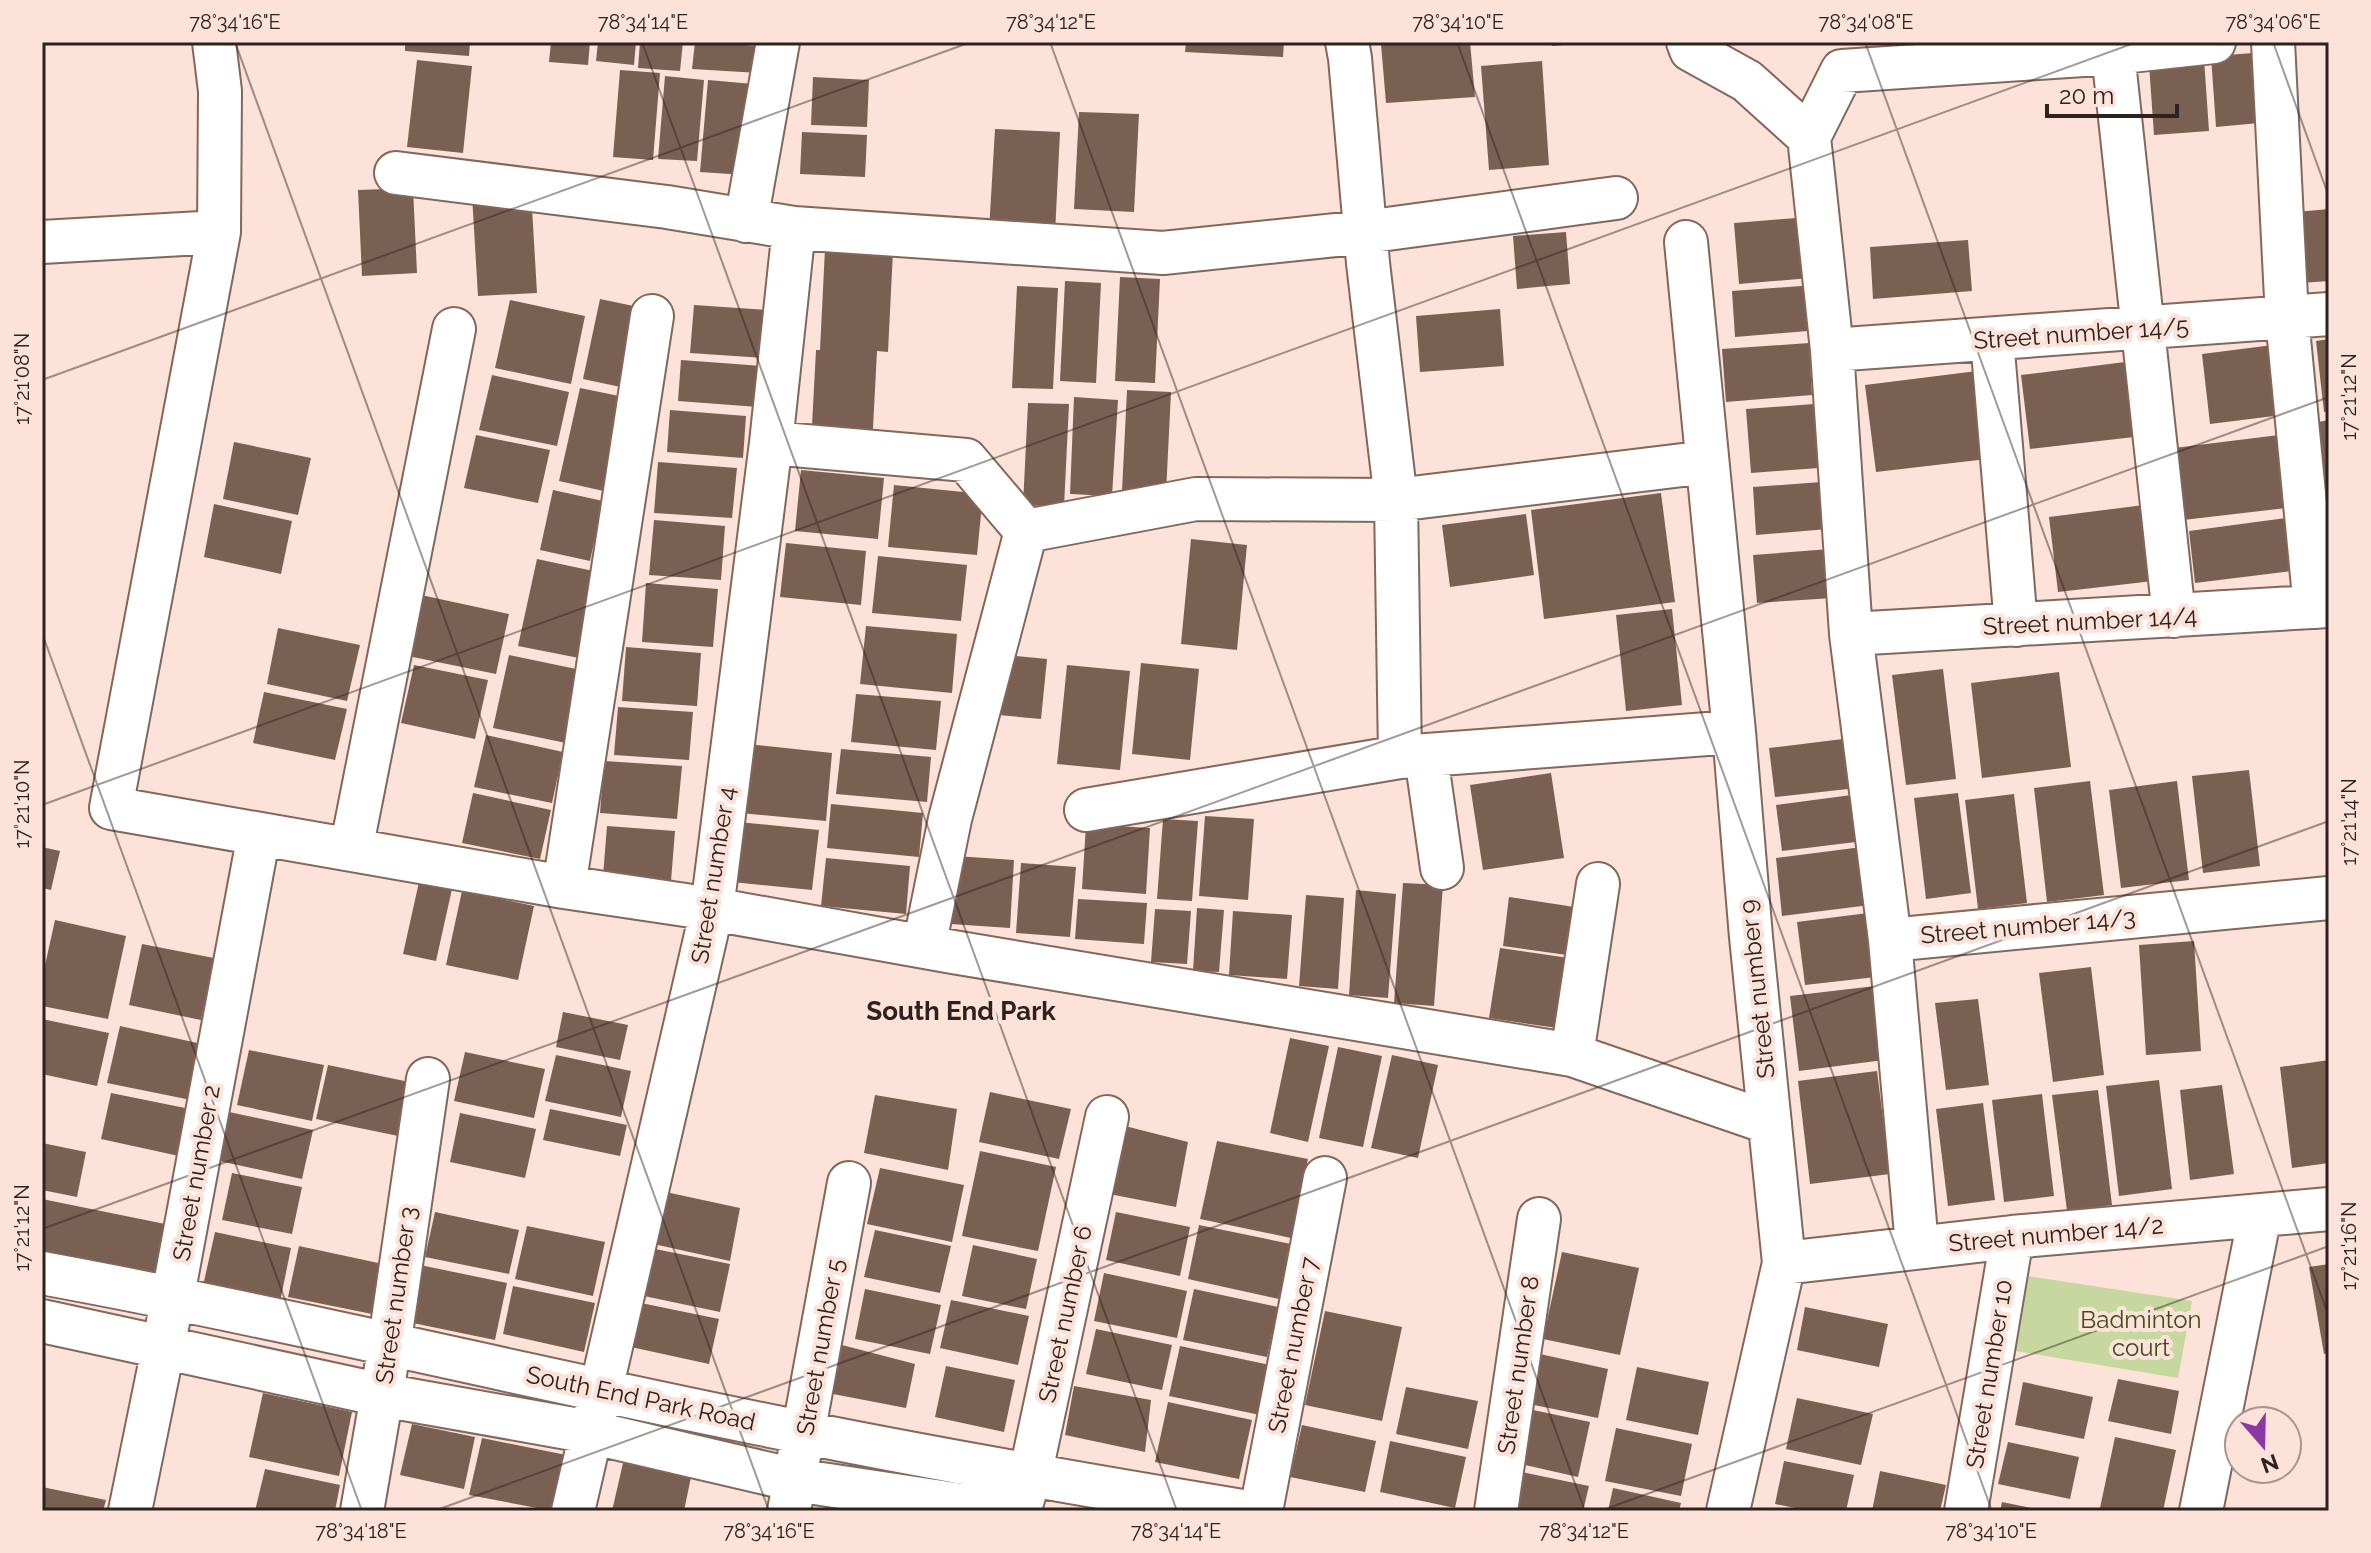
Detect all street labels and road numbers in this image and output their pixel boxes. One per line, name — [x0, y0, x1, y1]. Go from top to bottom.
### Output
street label: Street number 14/5 — [1972, 311, 2190, 355]
street label: Street number 14/4 — [1982, 601, 2198, 641]
street label: Street number 4 — [685, 784, 741, 966]
street label: Street number 9 — [1733, 898, 1781, 1080]
street label: Street number 14/3 — [1919, 902, 2137, 950]
street label: Street number 2 — [166, 1083, 226, 1263]
street label: Street number 3 — [369, 1205, 423, 1385]
street label: Street number 14/2 — [1947, 1210, 2165, 1258]
street label: Street number 6 — [1032, 1223, 1098, 1405]
street label: Street number 7 — [1262, 1254, 1324, 1435]
street label: Street number 5 — [790, 1256, 850, 1438]
street label: Street number 8 — [1491, 1274, 1545, 1456]
street label: Street number 10 — [1960, 1278, 2018, 1470]
street label: South End Park Road — [524, 1360, 758, 1436]

